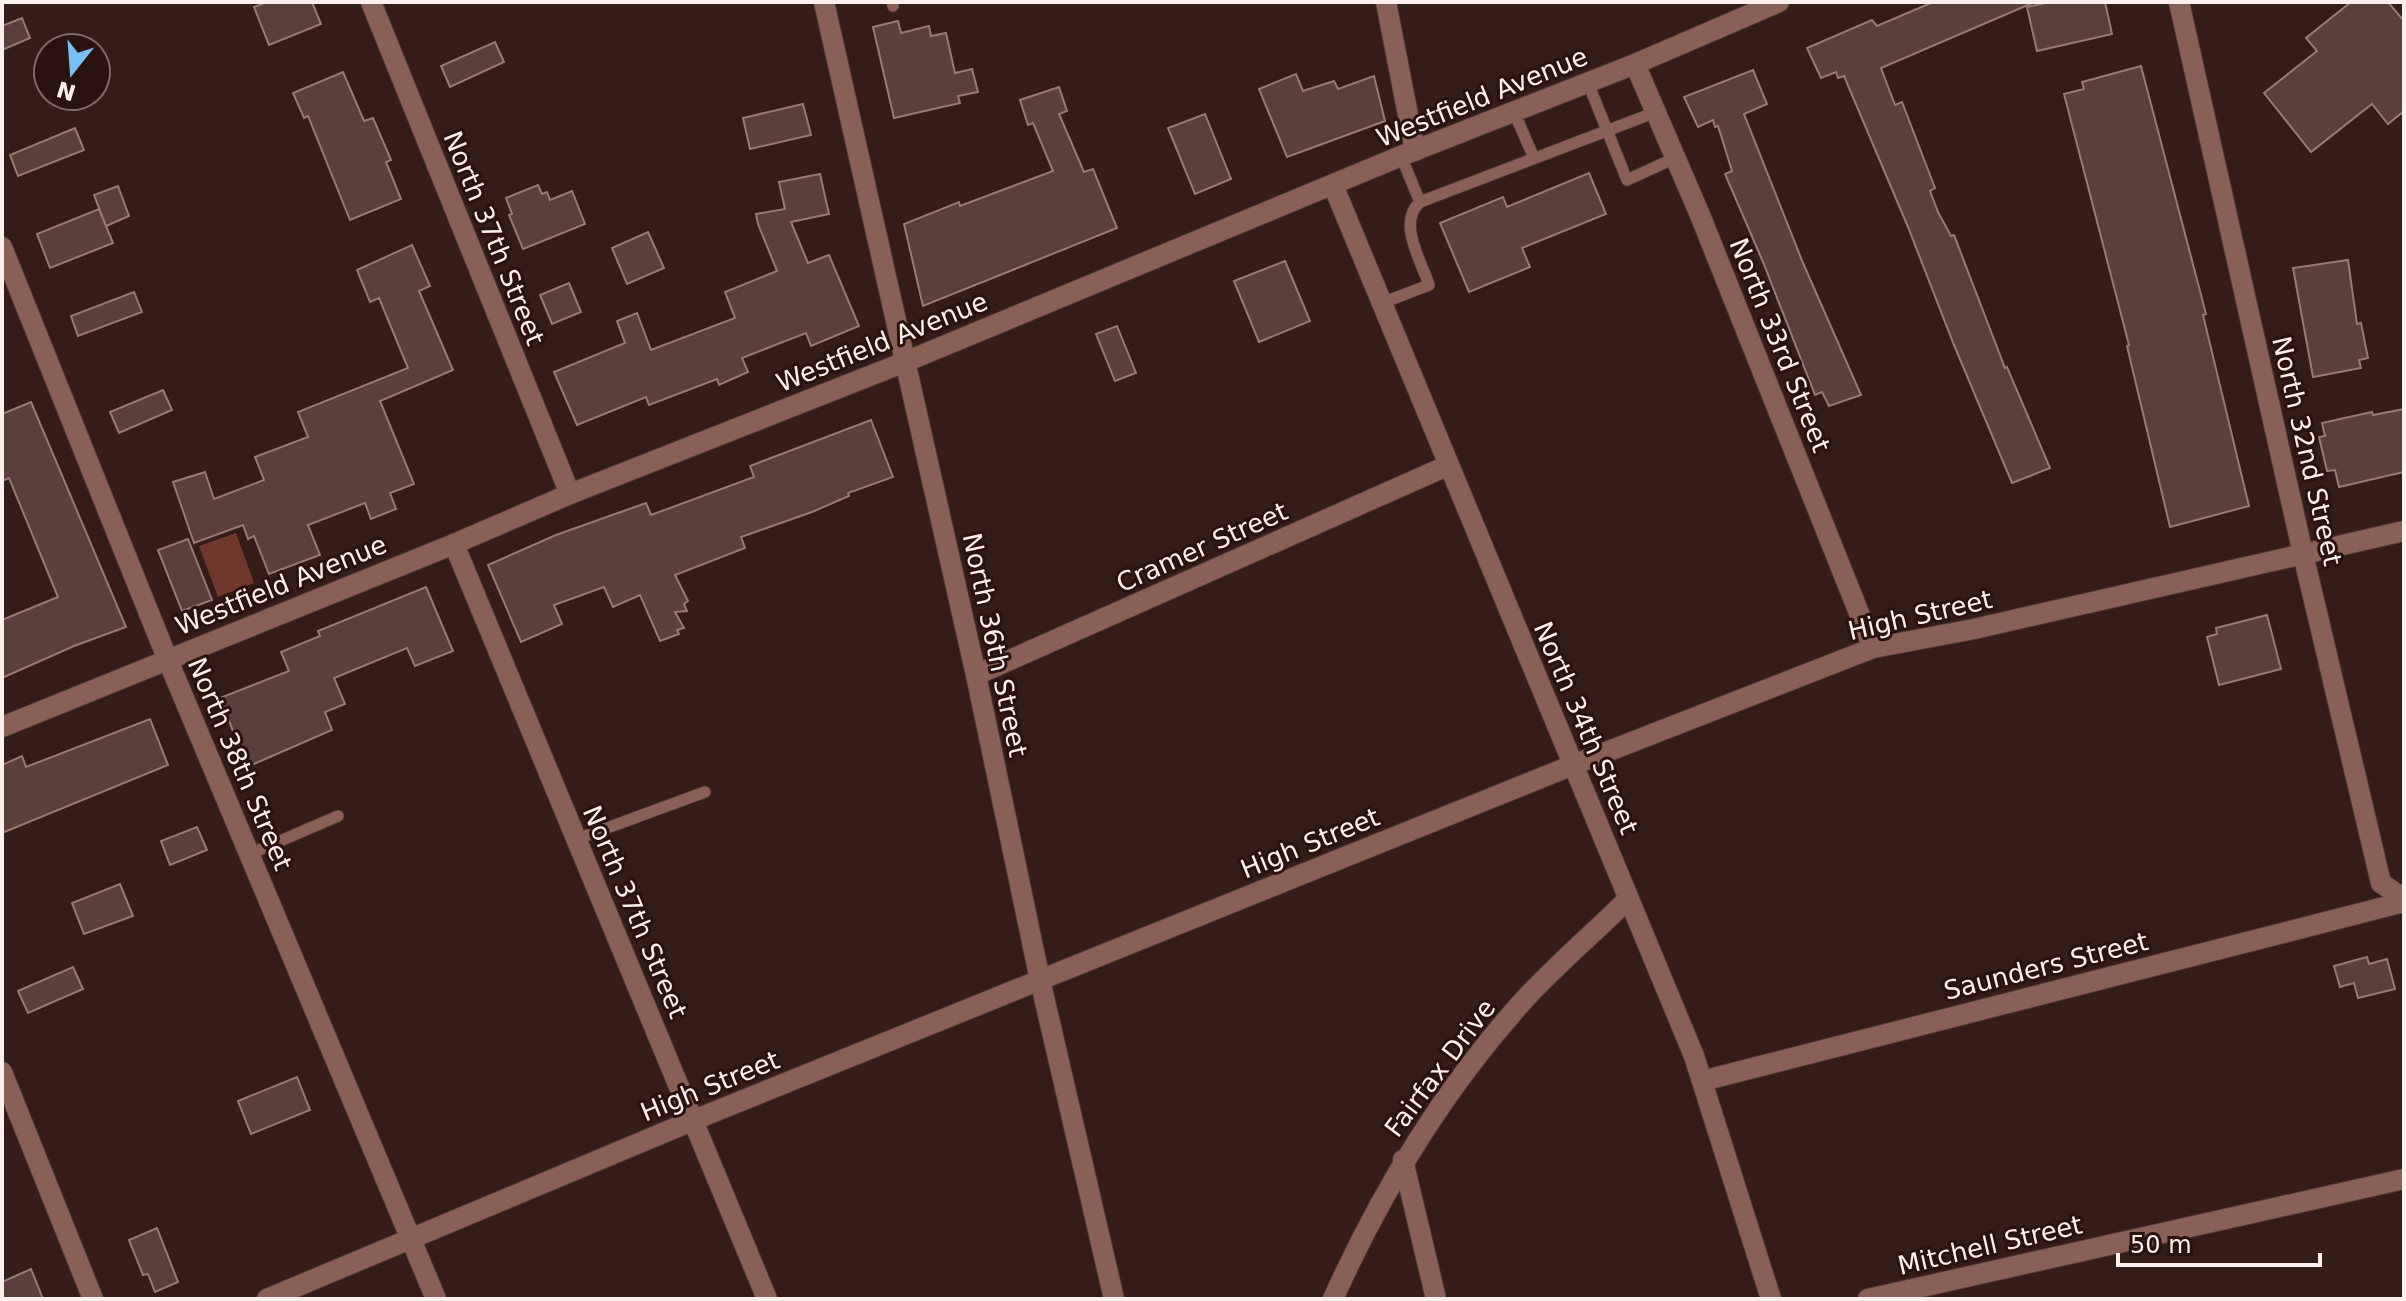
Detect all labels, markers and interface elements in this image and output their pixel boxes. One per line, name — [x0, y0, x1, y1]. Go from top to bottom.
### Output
north arrow — [32, 32, 112, 112]
street label: Westfield Avenue — [1372, 41, 1592, 153]
text: N — [54, 76, 79, 105]
street label: North 37th Street — [437, 127, 551, 349]
street label: North 33rd Street — [1723, 234, 1837, 456]
street label: Westfield Avenue — [772, 286, 992, 398]
street label: North 32nd Street — [2266, 333, 2348, 569]
street label: Cramer Street — [1112, 496, 1292, 598]
street label: Westfield Avenue — [171, 529, 391, 641]
street label: North 36th Street — [957, 530, 1033, 760]
street label: High Street — [1845, 584, 1995, 646]
street label: North 34th Street — [1528, 617, 1644, 839]
street label: North 38th Street — [182, 653, 298, 875]
street label: North 37th Street — [577, 801, 693, 1023]
street label: High Street — [1236, 802, 1384, 884]
street label: Saunders Street — [1941, 926, 2151, 1006]
street label: Fairfax Drive — [1379, 993, 1501, 1143]
street label: High Street — [636, 1045, 784, 1127]
street label: Mitchell Street — [1895, 1209, 2085, 1281]
scale bar — [2118, 1217, 2320, 1267]
text: 50 m — [2130, 1231, 2192, 1259]

